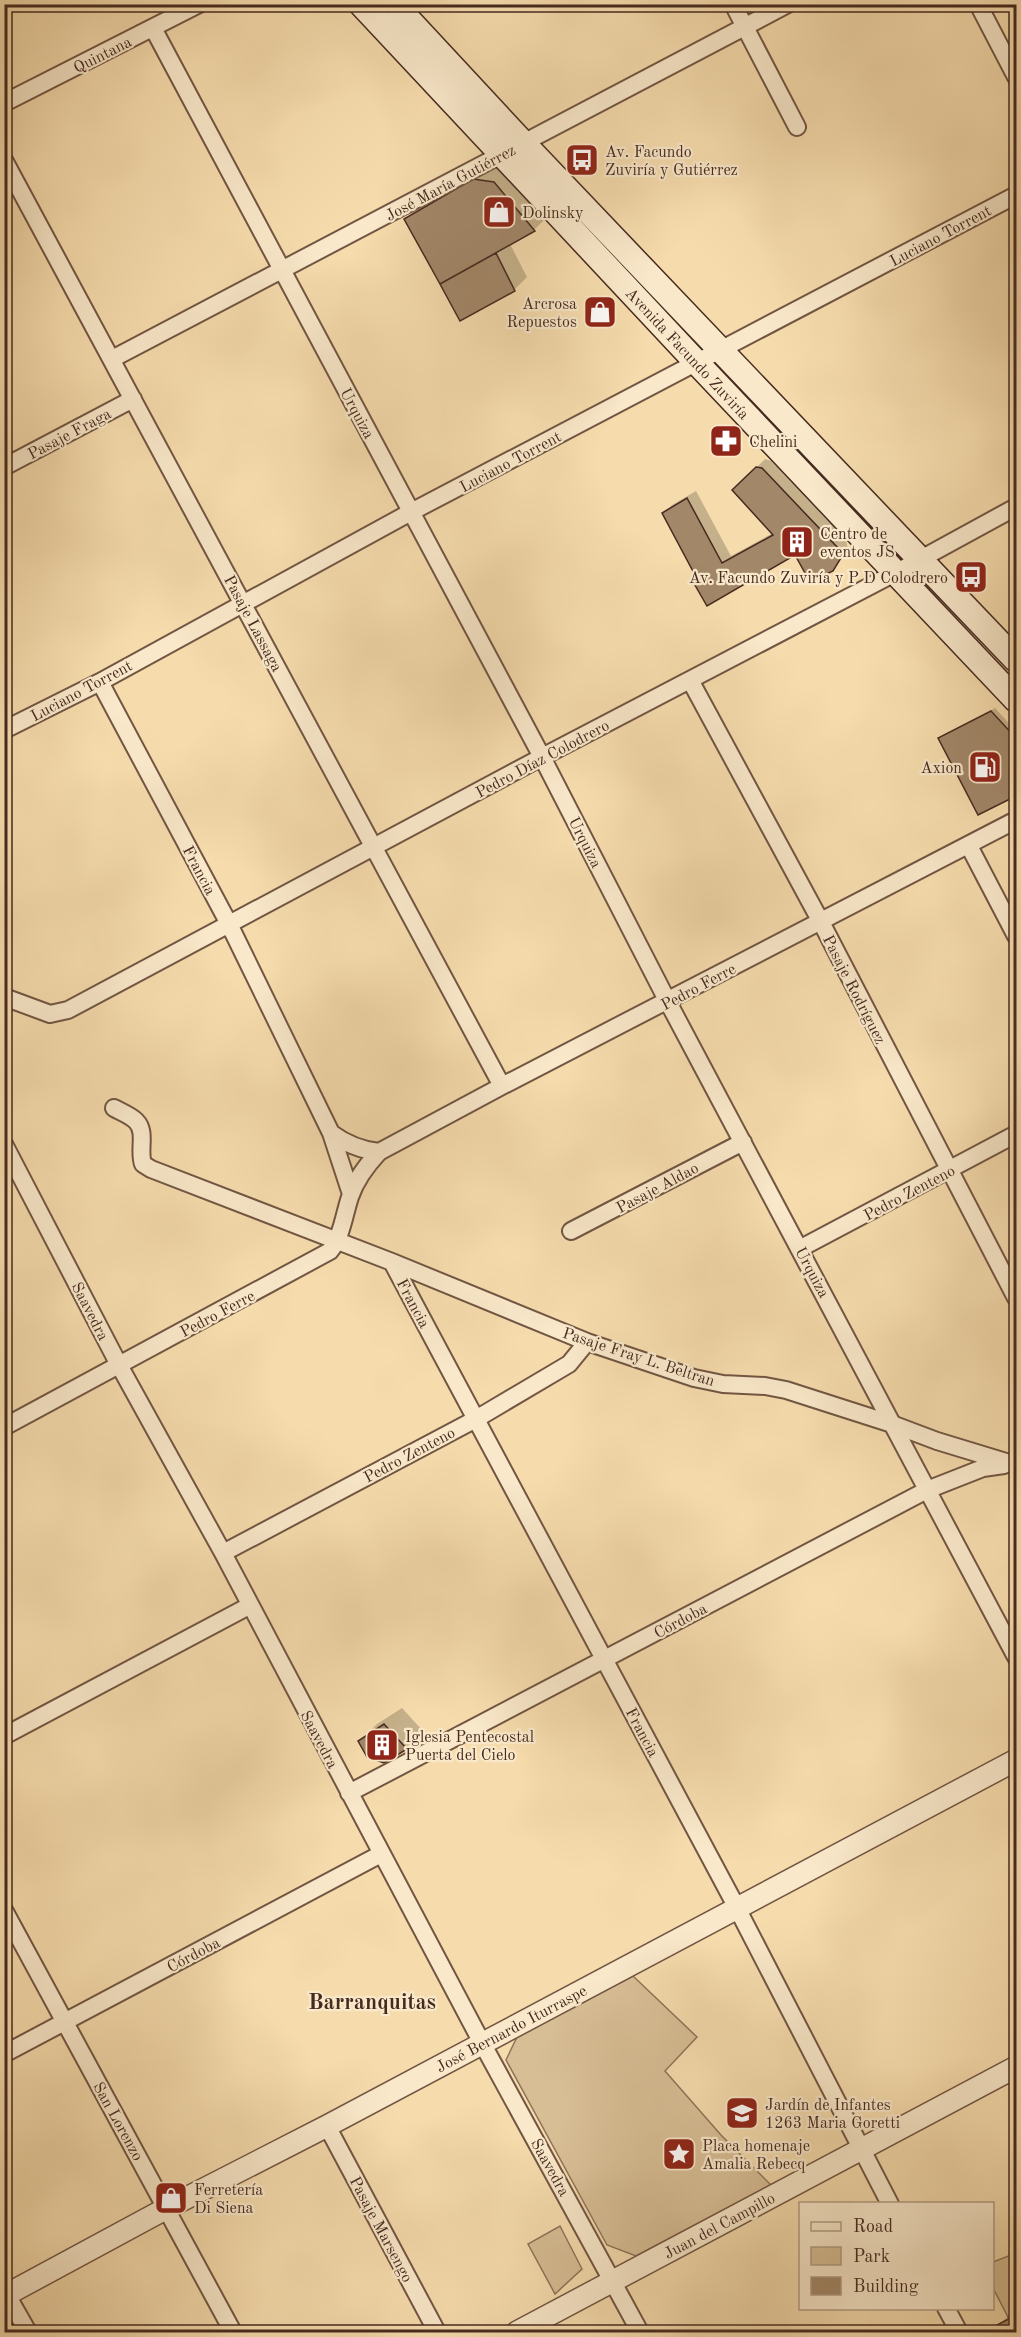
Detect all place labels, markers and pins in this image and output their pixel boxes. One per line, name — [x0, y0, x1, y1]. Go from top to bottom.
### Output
bus stop icon: Av. Facundo Zuviría y Gutiérrez — [564, 142, 600, 178]
place label: Av. Facundo Zuviría y Gutiérrez — [605, 145, 738, 179]
shop icon: Dolinsky — [481, 194, 517, 230]
place label: Dolinsky — [522, 206, 584, 222]
shop icon: Arcrosa Repuestos — [582, 294, 618, 330]
place label: Arcrosa Repuestos — [507, 297, 577, 331]
pharmacy icon: Chelini — [708, 423, 744, 459]
place label: Chelini — [749, 435, 797, 451]
building icon: Centro de eventos JS — [779, 524, 815, 560]
place label: Centro de eventos JS — [820, 527, 895, 561]
bus stop icon: Av. Facundo Zuviría y P D Colodrero — [953, 559, 989, 595]
place label: Av. Facundo Zuviría y P D Colodrero — [689, 571, 948, 587]
fuel station icon: Axion — [967, 749, 1003, 785]
place label: Axion — [921, 761, 962, 777]
building icon: Iglesia Pentecostal Puerta del Cielo — [364, 1727, 400, 1763]
place label: Iglesia Pentecostal Puerta del Cielo — [405, 1730, 534, 1764]
school or university icon: Jardín de Infantes 1263 Maria Goretti — [724, 2095, 760, 2131]
place label: Jardín de Infantes 1263 Maria Goretti — [765, 2098, 900, 2132]
place icon: Placa homenaje Amalia Rebecq — [661, 2136, 697, 2172]
place label: Placa homenaje Amalia Rebecq — [702, 2139, 810, 2173]
shop icon: Ferretería Di Siena — [153, 2180, 189, 2216]
place label: Ferretería Di Siena — [194, 2183, 263, 2217]

